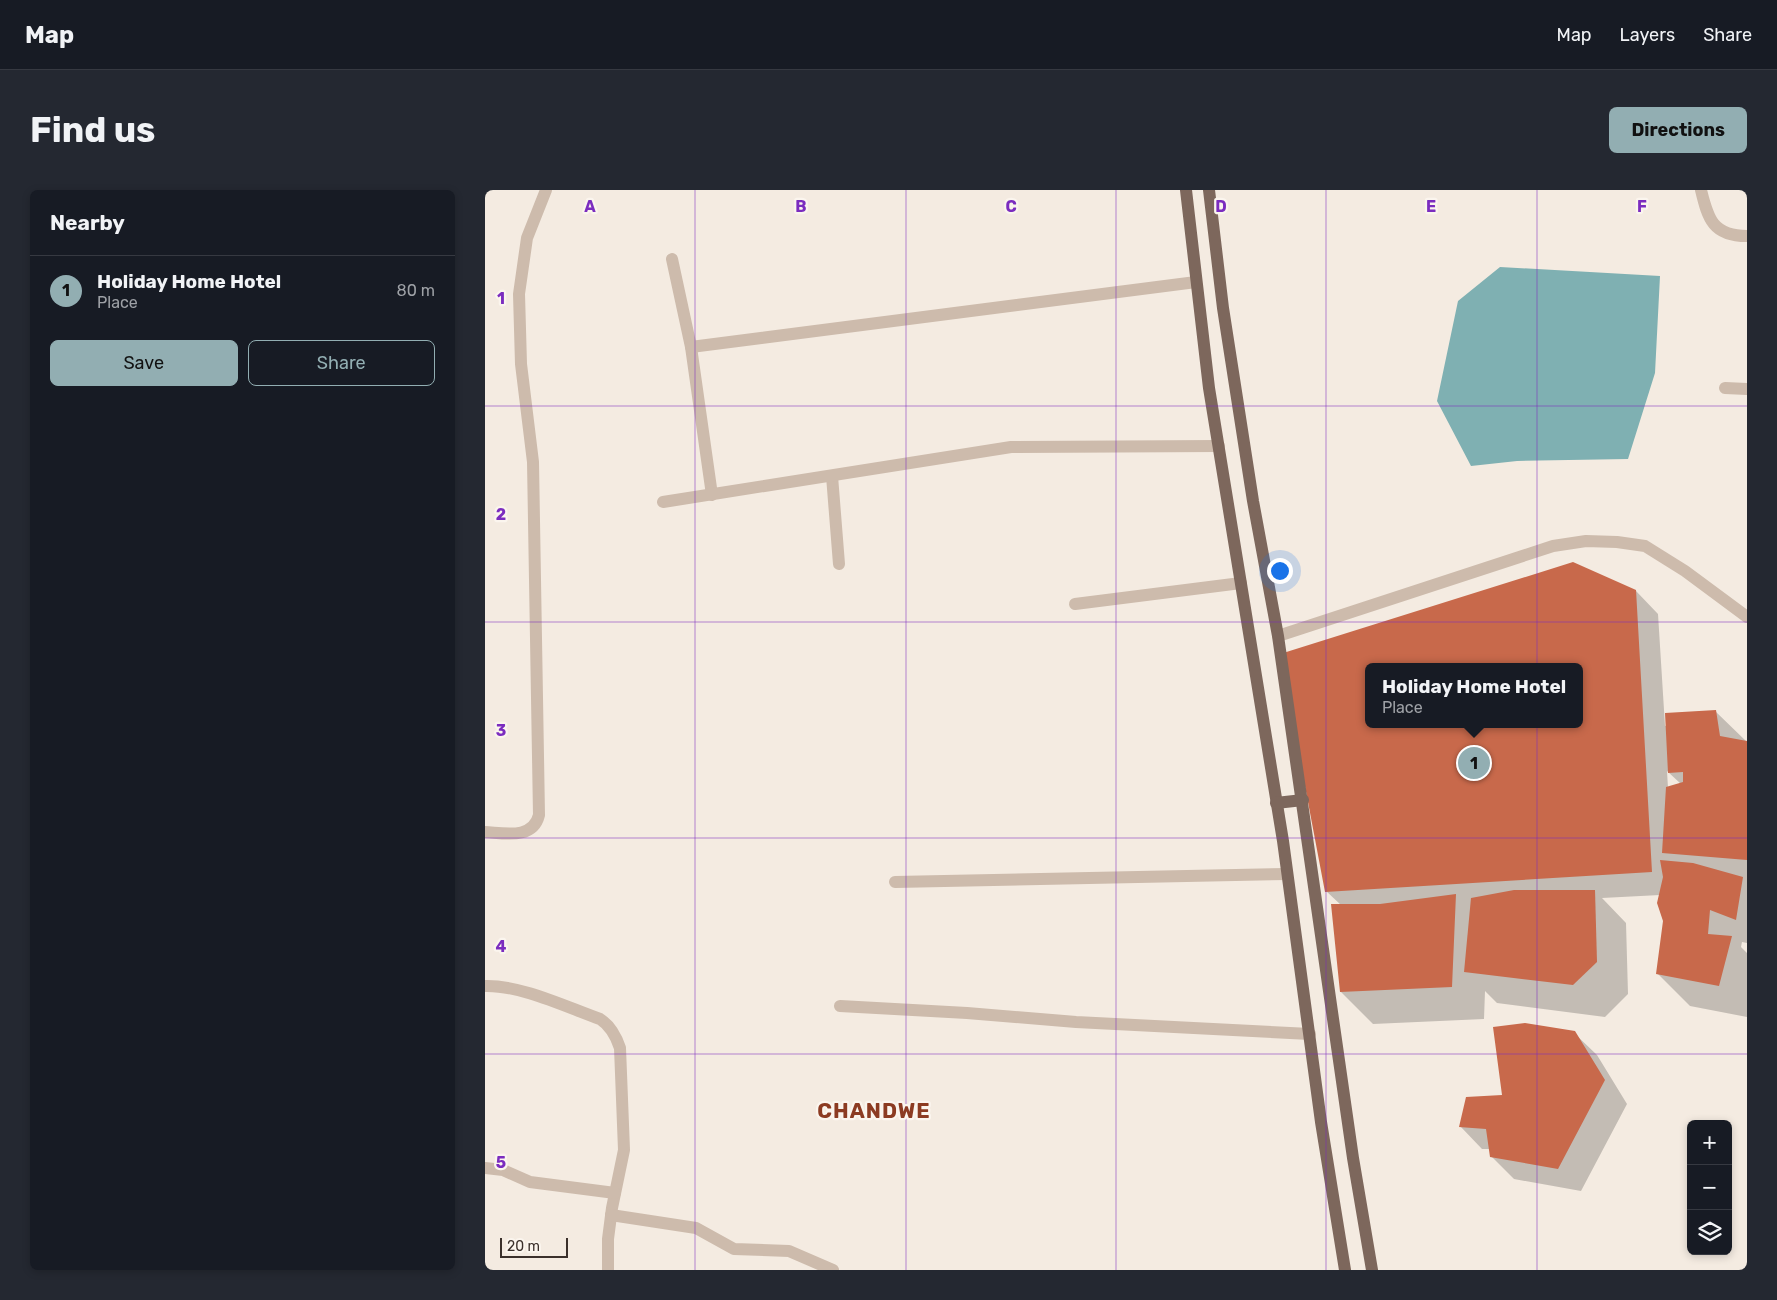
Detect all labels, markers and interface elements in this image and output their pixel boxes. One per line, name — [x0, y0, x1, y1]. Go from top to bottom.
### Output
text: Map — [25, 21, 74, 49]
text: Map — [1557, 24, 1592, 46]
text: Layers — [1620, 24, 1675, 46]
text: Share — [1703, 24, 1752, 46]
button: Directions — [1609, 107, 1747, 153]
text: Find us — [30, 109, 155, 151]
text: A — [584, 197, 596, 216]
text: B — [795, 197, 807, 216]
text: C — [1005, 197, 1017, 216]
text: D — [1215, 197, 1227, 216]
text: E — [1426, 197, 1436, 216]
text: F — [1637, 197, 1647, 216]
text: Nearby — [50, 210, 125, 235]
text: Holiday Home Hotel — [97, 270, 281, 293]
text: 1 — [62, 281, 70, 300]
text: 80 m — [397, 281, 435, 300]
text: 1 — [497, 289, 505, 308]
text: Place — [97, 293, 138, 312]
button: Save — [50, 340, 238, 386]
button: Share — [248, 340, 435, 386]
text: 2 — [496, 505, 506, 524]
your location — [1267, 558, 1293, 584]
popup — [1365, 663, 1583, 728]
text: Holiday Home Hotel — [1382, 675, 1566, 698]
text: Place — [1382, 698, 1423, 717]
text: 3 — [496, 721, 506, 740]
pin: 1 — [1458, 744, 1490, 782]
text: 4 — [496, 937, 507, 956]
district label: CHANDWE — [817, 1098, 931, 1123]
map controls — [1687, 1120, 1732, 1255]
button: + — [1687, 1120, 1732, 1165]
text: 5 — [496, 1153, 506, 1172]
button: − — [1687, 1165, 1732, 1210]
button: layers — [1687, 1210, 1732, 1255]
scale bar — [500, 1235, 567, 1258]
text: 20 m — [507, 1238, 540, 1255]

